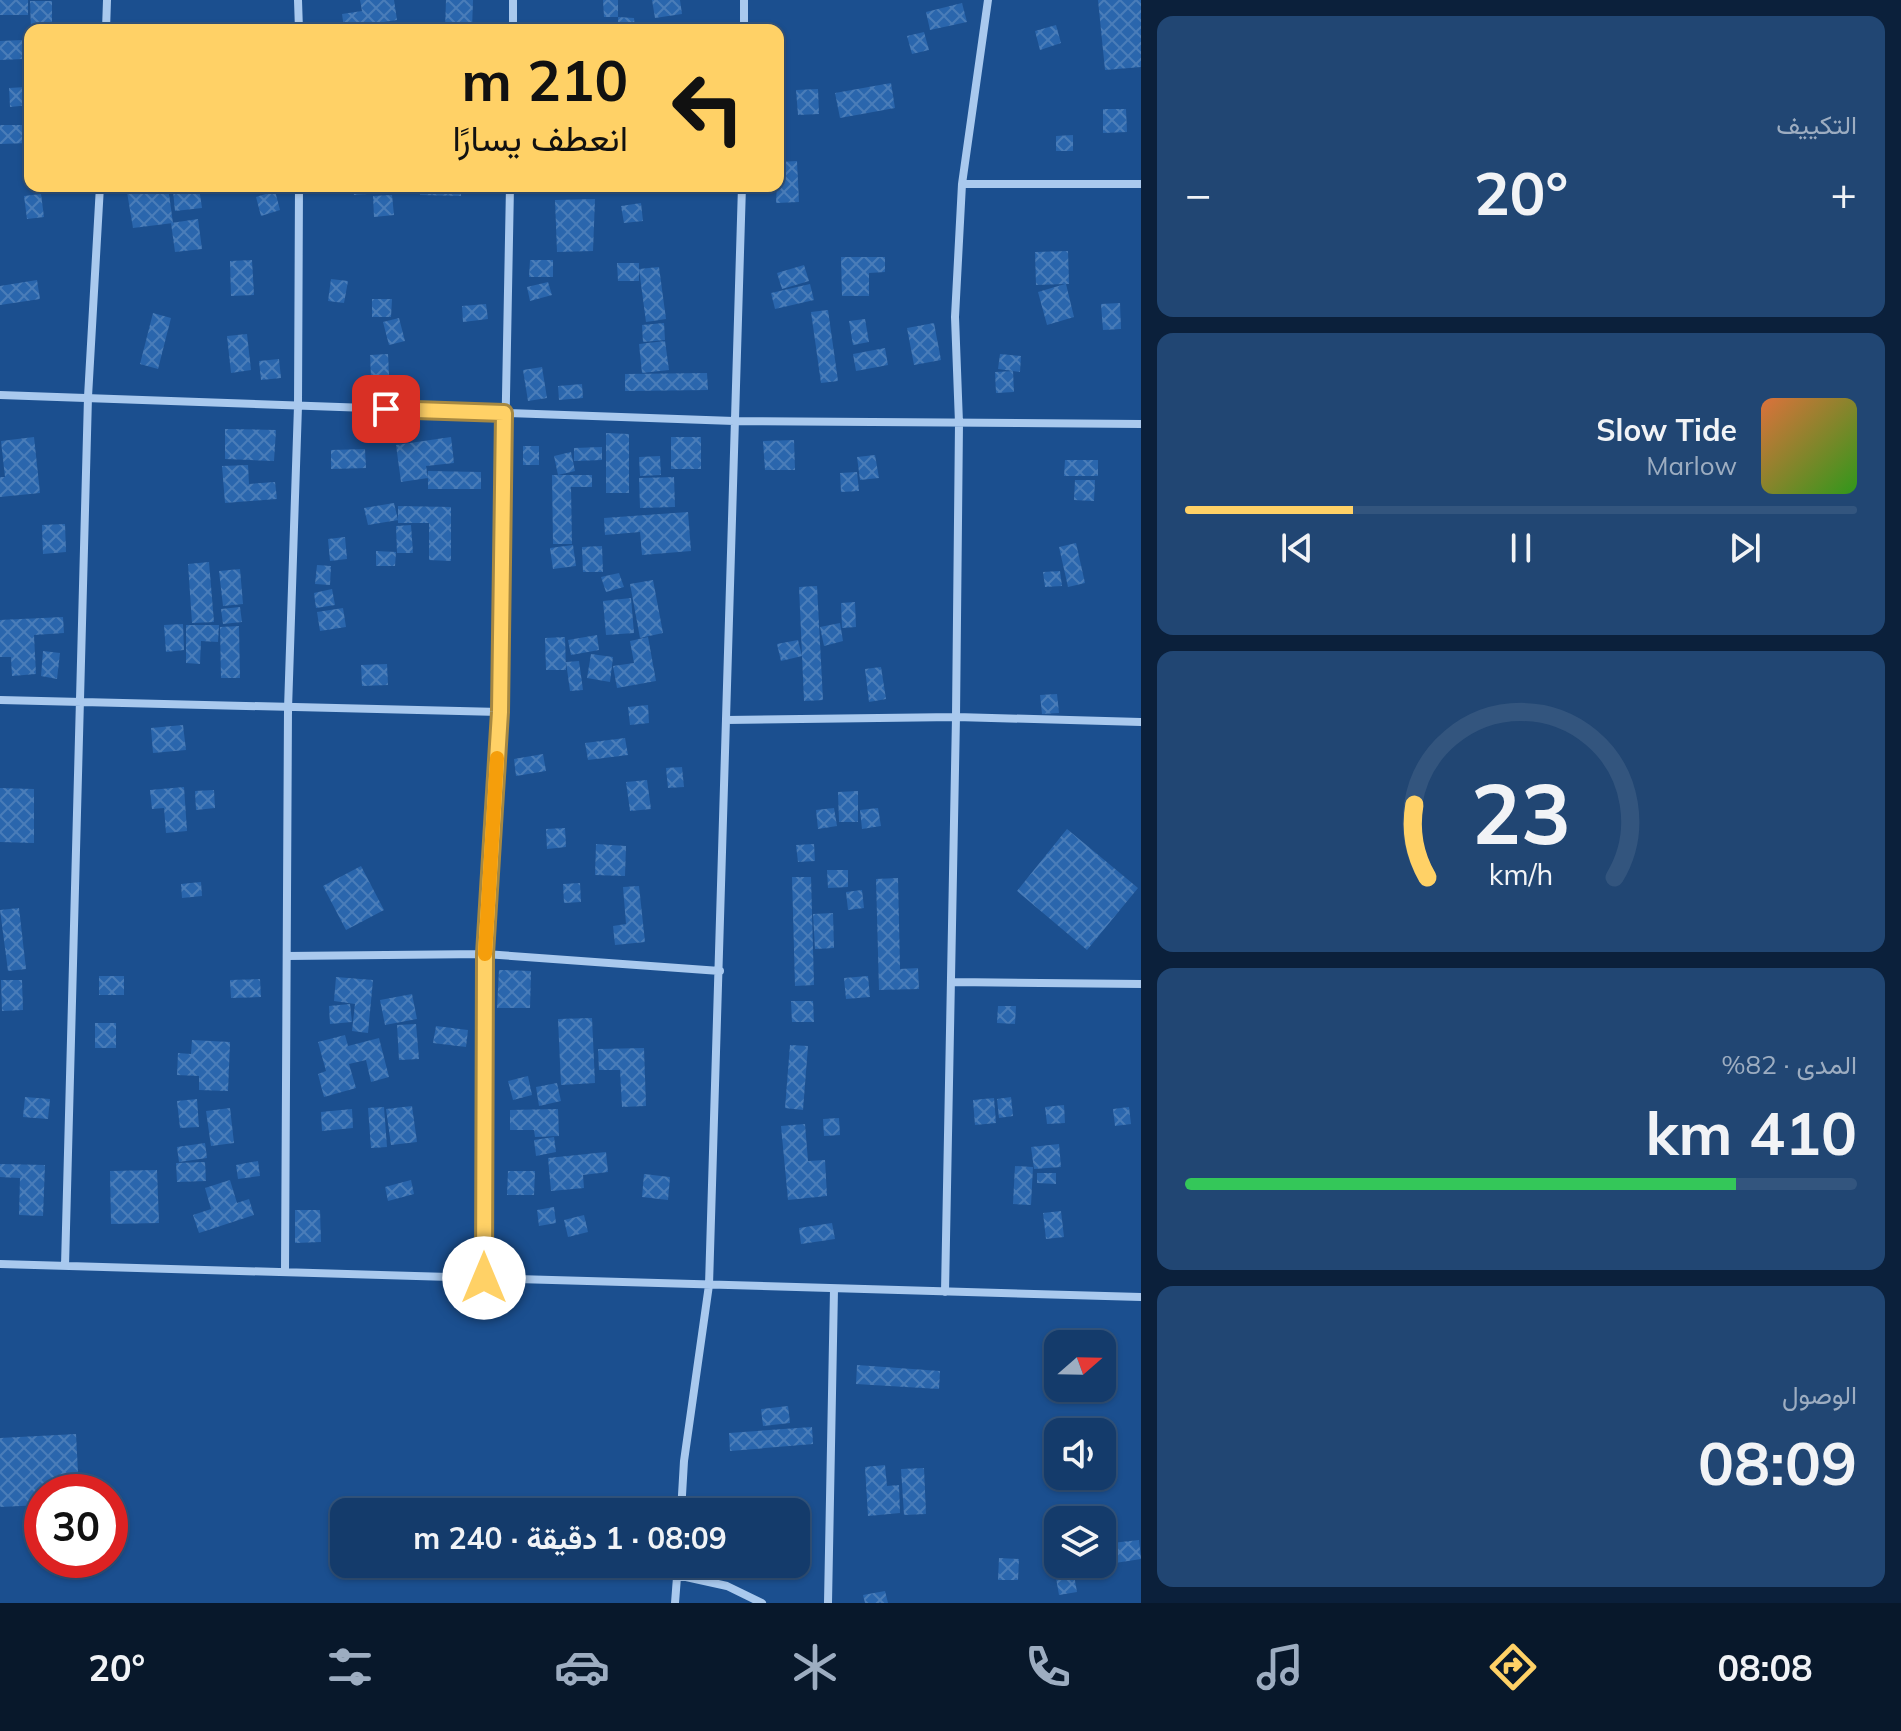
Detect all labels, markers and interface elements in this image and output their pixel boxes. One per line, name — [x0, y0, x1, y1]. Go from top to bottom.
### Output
text: 210 m — [461, 45, 628, 115]
icon: left — [656, 56, 760, 160]
text: التكييف — [1776, 108, 1857, 141]
text: انعطف يسارًا — [452, 115, 628, 160]
text: 20° — [1474, 155, 1568, 230]
text: − — [1185, 166, 1211, 221]
text: + — [1831, 166, 1857, 221]
pin — [352, 375, 420, 443]
icon: arrive — [364, 387, 408, 431]
text: Slow Tide — [1596, 411, 1737, 449]
text: Marlow — [1646, 449, 1737, 482]
icon: previous — [1275, 526, 1319, 570]
icon: pause — [1499, 526, 1543, 570]
icon: next — [1723, 526, 1767, 570]
text: 23 — [1471, 759, 1571, 864]
text: km/h — [1489, 856, 1553, 892]
text: المدى · 82% — [1721, 1048, 1857, 1081]
text: 410 km — [1645, 1095, 1857, 1170]
position arrow — [442, 1236, 526, 1320]
north arrow — [1044, 1330, 1116, 1402]
map controls — [1044, 1330, 1116, 1578]
text: الوصول — [1782, 1378, 1857, 1411]
button: sound — [1044, 1418, 1116, 1490]
text: 08:09 — [1698, 1425, 1857, 1500]
speed limit sign: 30 — [24, 1474, 128, 1578]
button: layers — [1044, 1506, 1116, 1578]
text: 08:09 · 1 دقيقة · 240 m — [413, 1519, 727, 1557]
icon: filters — [322, 1639, 378, 1695]
icon: car — [554, 1639, 610, 1695]
icon: climate — [787, 1639, 843, 1695]
icon: phone — [1020, 1639, 1076, 1695]
icon: music — [1252, 1639, 1308, 1695]
icon: directions — [1485, 1639, 1541, 1695]
text: 20° — [88, 1645, 145, 1690]
text: 08:08 — [1717, 1645, 1813, 1690]

